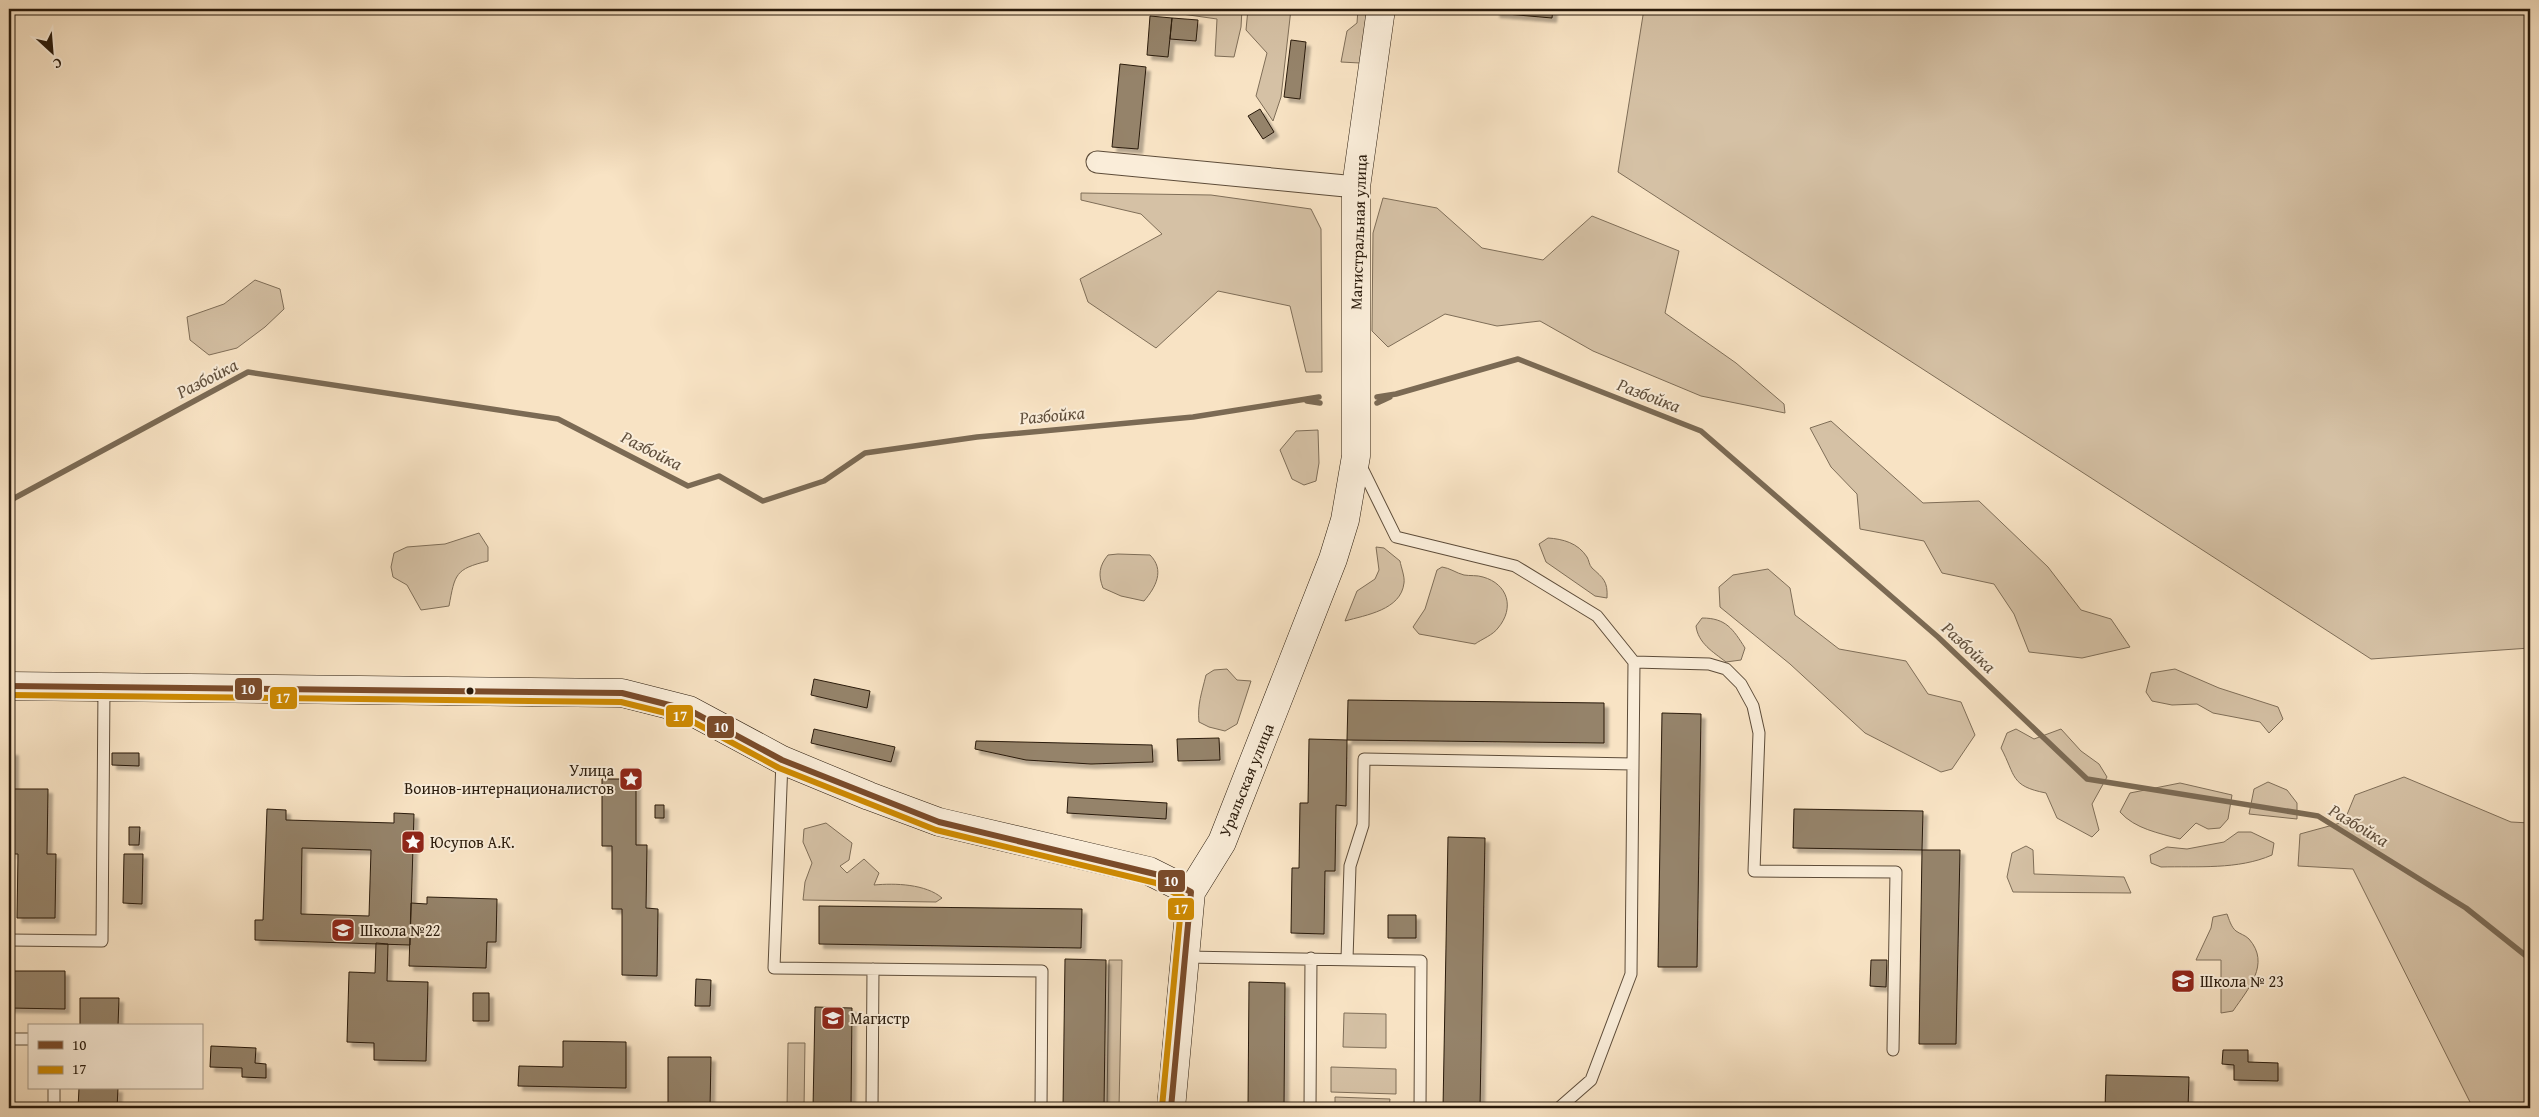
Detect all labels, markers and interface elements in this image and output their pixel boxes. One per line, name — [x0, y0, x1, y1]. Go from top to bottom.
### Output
north arrow — [28, 28, 78, 78]
text: С — [50, 53, 66, 74]
street label: Магистральная улица — [1343, 153, 1373, 310]
water label: Разбойка — [171, 351, 243, 405]
water label: Разбойка — [1613, 370, 1685, 420]
water label: Разбойка — [1017, 399, 1087, 431]
water label: Разбойка — [616, 423, 688, 477]
water label: Разбойка — [1935, 614, 2003, 680]
line badge: 10 — [234, 677, 263, 701]
text: 10 — [241, 679, 255, 699]
line badge: 17 — [269, 686, 298, 710]
unlabelled marker — [465, 686, 475, 696]
text: 17 — [276, 688, 290, 708]
line badge: 17 — [665, 704, 694, 728]
text: 17 — [673, 706, 687, 726]
line badge: 10 — [706, 715, 735, 739]
text: 10 — [714, 717, 728, 737]
street label: Уральская улица — [1212, 719, 1280, 840]
place label: Улица Воинов-интернационалистов — [404, 758, 614, 800]
place icon: Улица Воинов-интернационалистов — [618, 766, 644, 792]
water label: Разбойка — [2323, 796, 2395, 854]
place icon: Юсупов А.К. — [400, 829, 426, 855]
place label: Юсупов А.К. — [430, 830, 515, 854]
line badge: 10 — [1157, 869, 1186, 893]
text: 10 — [1164, 871, 1178, 891]
line badge: 17 — [1167, 897, 1195, 921]
text: 17 — [1174, 899, 1188, 919]
school or university icon: Школа №22 — [330, 917, 356, 943]
place label: Школа №22 — [360, 918, 440, 942]
school or university icon: Школа № 23 — [2170, 968, 2196, 994]
place label: Школа № 23 — [2200, 969, 2284, 993]
school or university icon: Магистр — [820, 1005, 846, 1031]
place label: Магистр — [850, 1006, 910, 1030]
legend — [28, 1024, 202, 1090]
text: 10 — [72, 1034, 86, 1055]
text: 17 — [72, 1058, 86, 1079]

